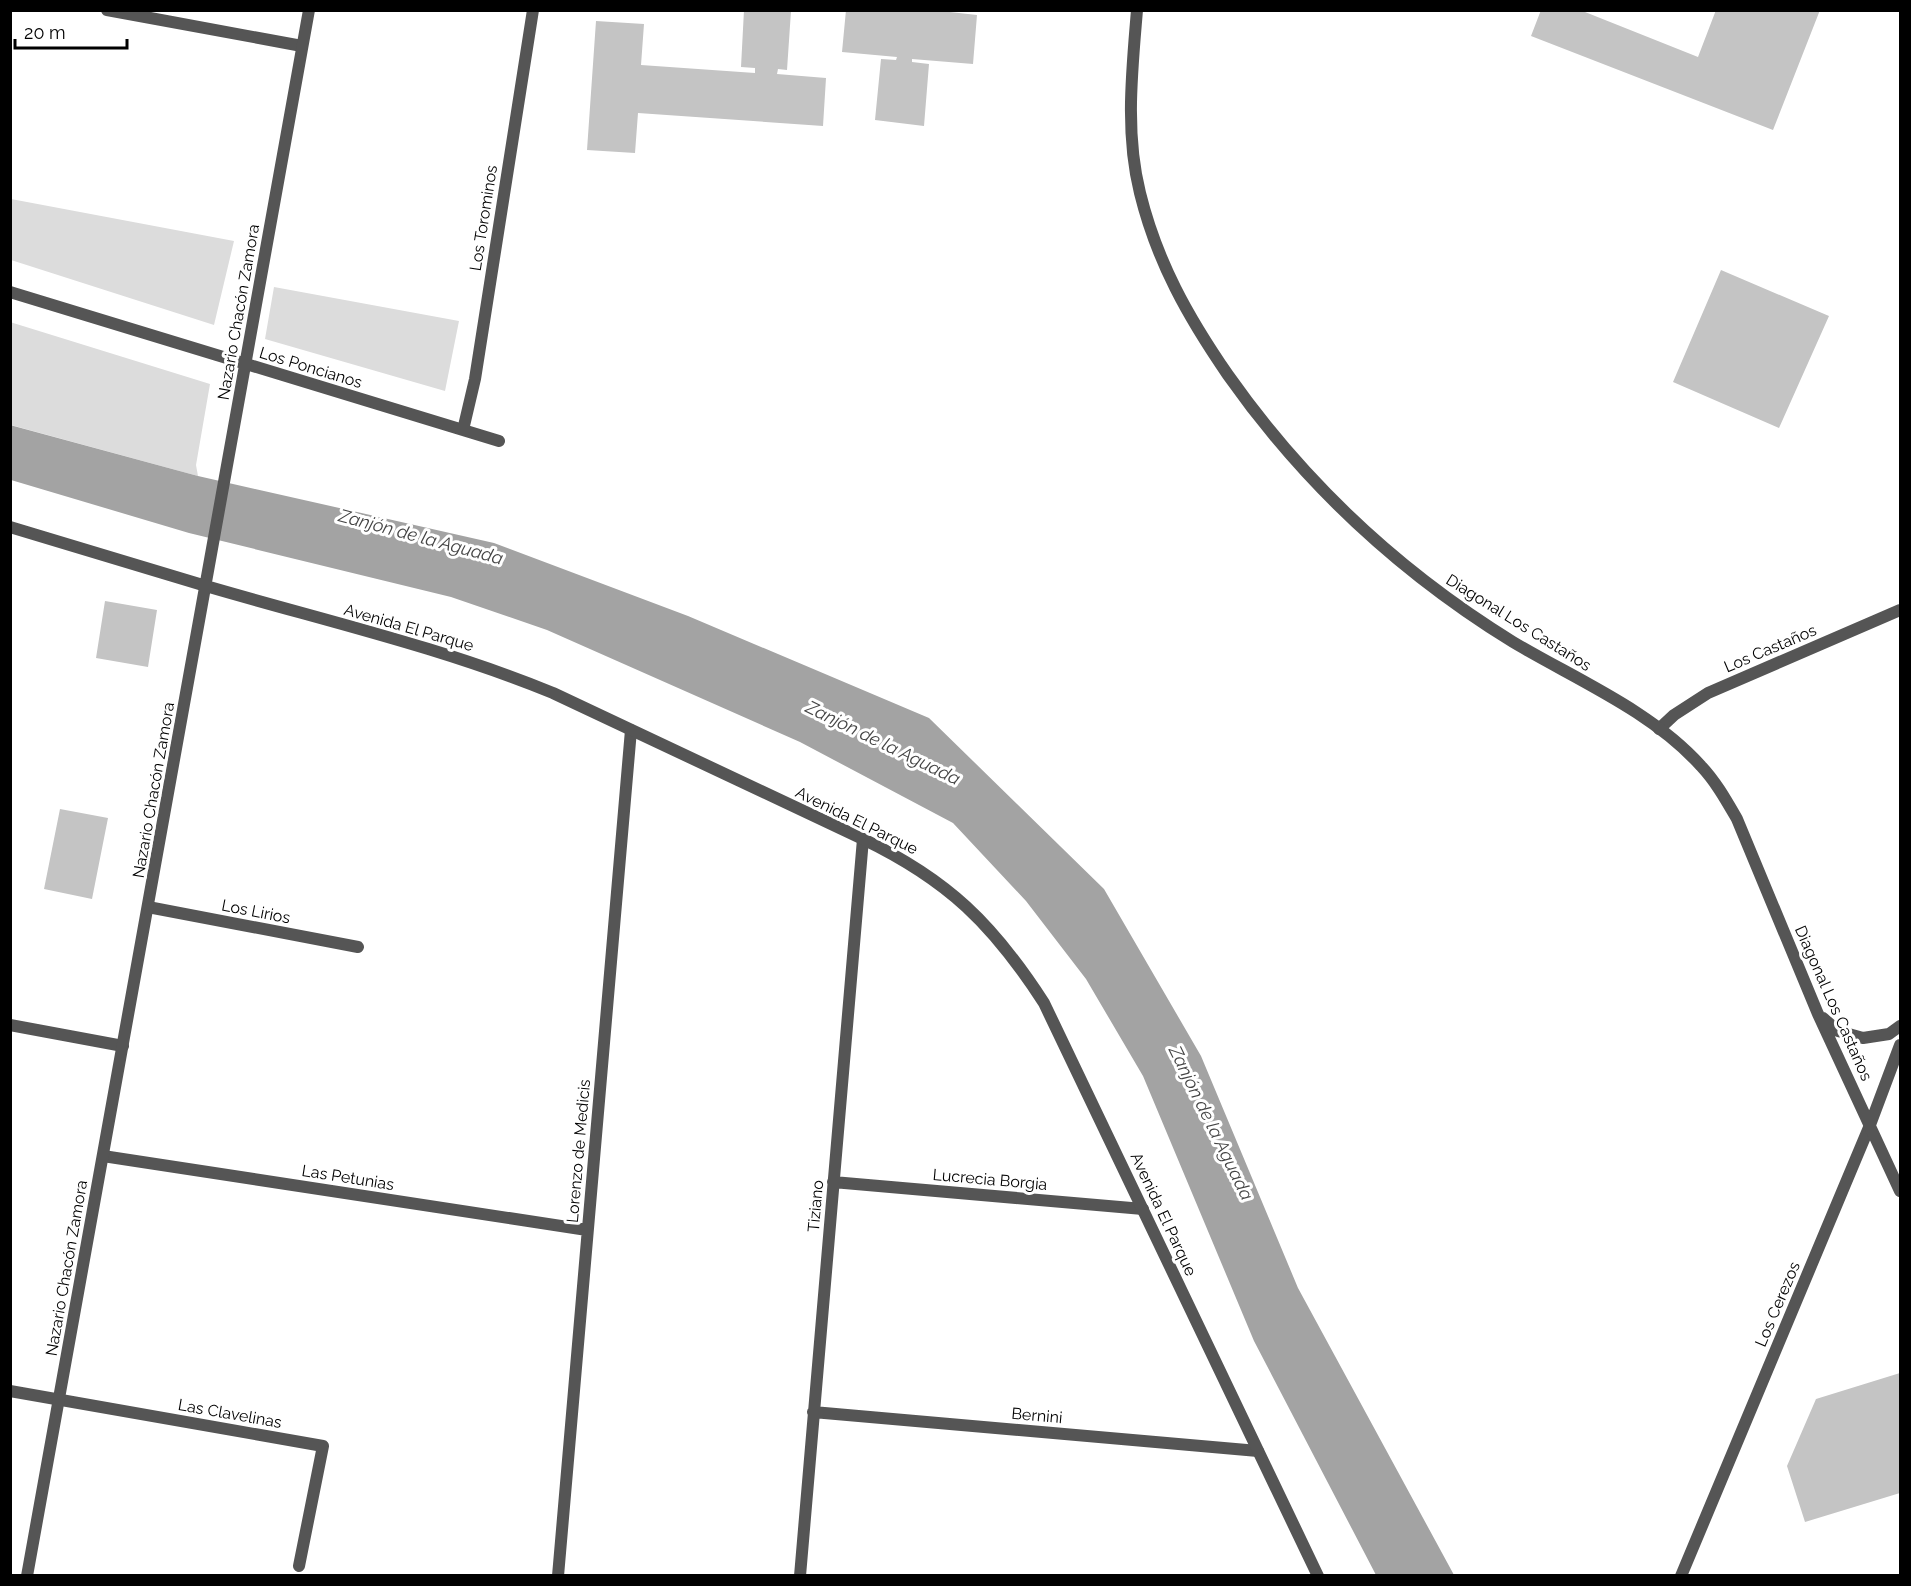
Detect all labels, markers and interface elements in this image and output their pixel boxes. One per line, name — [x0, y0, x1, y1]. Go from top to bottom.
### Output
scale bar — [15, 12, 128, 50]
text: 20 m — [24, 22, 66, 43]
street label: Los Torominos — [466, 163, 501, 272]
street label: Nazario Chacón Zamora — [214, 223, 263, 402]
street label: Los Poncianos — [257, 343, 365, 392]
water label: Zanjón de la Aguada — [336, 504, 506, 569]
street label: Diagonal Los Castaños — [1443, 570, 1595, 675]
street label: Avenida El Parque — [342, 600, 476, 655]
street label: Los Castaños — [1721, 620, 1820, 676]
water label: Zanjón de la Aguada — [802, 696, 964, 789]
street label: Nazario Chacón Zamora — [129, 701, 178, 880]
street label: Avenida El Parque — [792, 783, 921, 858]
street label: Los Lirios — [220, 896, 292, 928]
street label: Diagonal Los Castaños — [1791, 923, 1876, 1084]
water label: Zanjón de la Aguada — [1165, 1041, 1258, 1204]
street label: Lorenzo de Medicis — [563, 1078, 594, 1224]
street label: Avenida El Parque — [1127, 1150, 1200, 1279]
street label: Las Petunias — [300, 1161, 396, 1194]
street label: Lucrecia Borgia — [932, 1165, 1048, 1194]
street label: Nazario Chacón Zamora — [42, 1179, 91, 1358]
street label: Tiziano — [804, 1179, 827, 1233]
street label: Los Cerezos — [1751, 1259, 1804, 1350]
street label: Las Clavelinas — [177, 1395, 283, 1432]
street label: Bernini — [1011, 1404, 1063, 1427]

